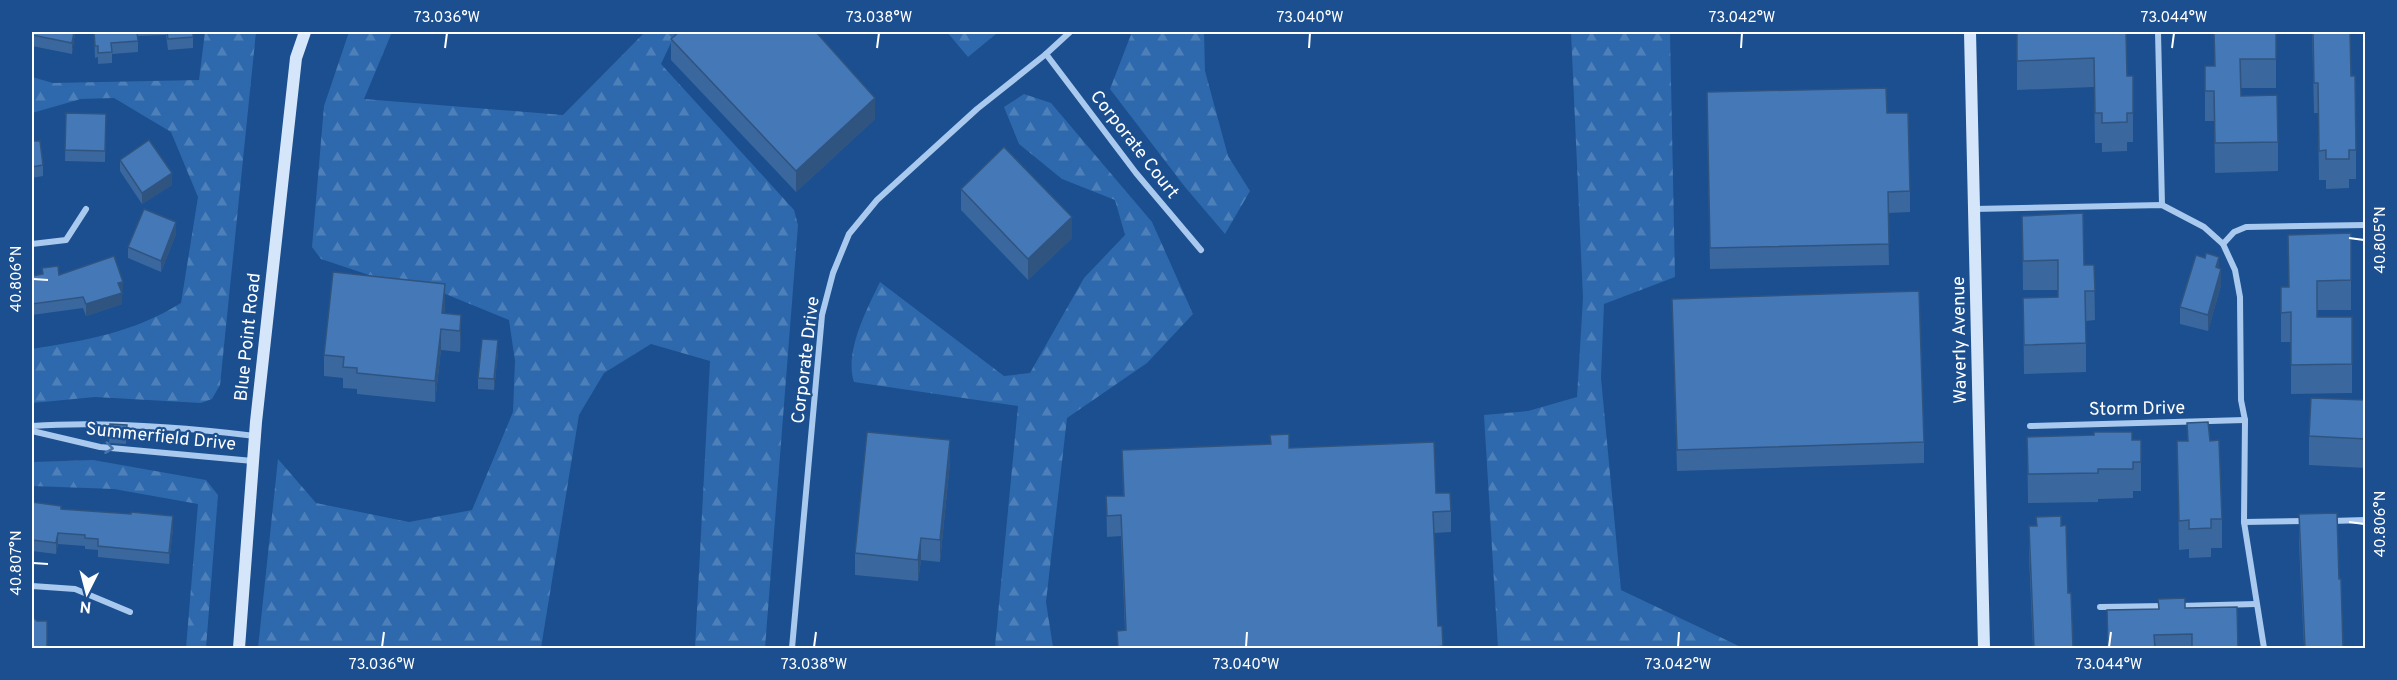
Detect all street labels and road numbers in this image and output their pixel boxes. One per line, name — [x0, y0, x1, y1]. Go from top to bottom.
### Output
street label: Corporate Court — [1084, 86, 1183, 204]
street label: Blue Point Road — [230, 272, 267, 403]
street label: Waverly Avenue — [1948, 276, 1973, 404]
street label: Corporate Drive — [787, 295, 826, 425]
street label: Storm Drive — [2089, 397, 2185, 422]
street label: Summerfield Drive — [85, 418, 237, 457]

